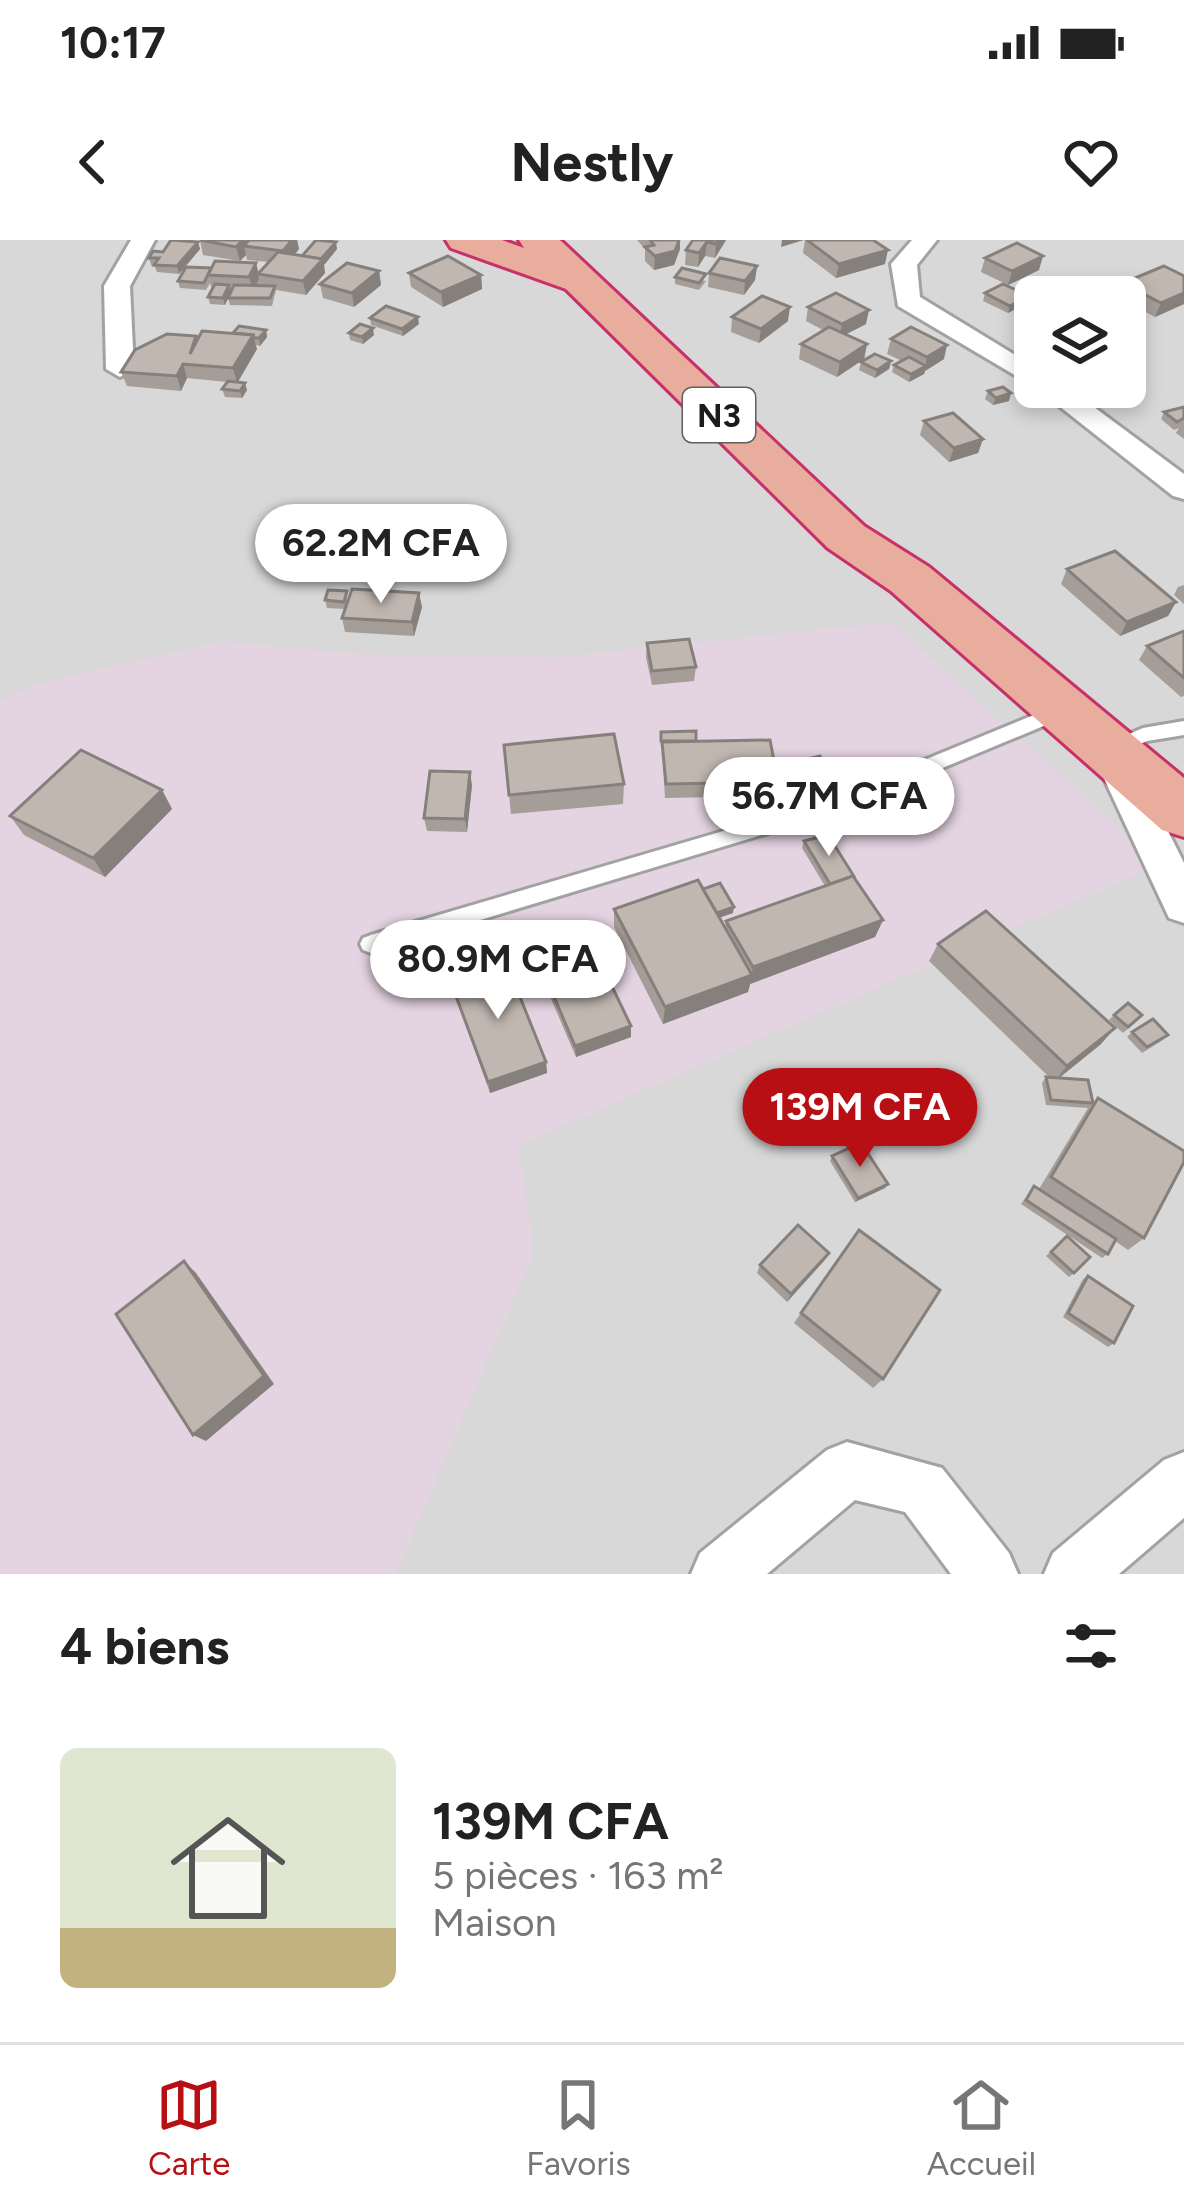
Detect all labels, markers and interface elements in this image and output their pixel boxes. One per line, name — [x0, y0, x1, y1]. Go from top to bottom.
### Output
text: 10:17 — [60, 15, 166, 69]
icon: back — [60, 129, 126, 195]
icon: heart — [1058, 129, 1124, 195]
text: Nestly — [511, 130, 673, 195]
map controls — [1014, 276, 1146, 408]
button: layers — [1014, 276, 1146, 408]
road number: N3 — [683, 388, 755, 442]
pin: 62.2M CFA — [244, 504, 518, 606]
text: 62.2M CFA — [282, 519, 480, 566]
pin: 56.7M CFA — [692, 757, 966, 859]
text: 56.7M CFA — [730, 772, 928, 819]
pin: 80.9M CFA — [361, 920, 635, 1022]
text: 80.9M CFA — [397, 935, 599, 982]
pin: 139M CFA — [736, 1068, 984, 1170]
text: 139M CFA — [769, 1083, 951, 1130]
icon: filters — [1058, 1613, 1124, 1679]
text: 4 biens — [60, 1616, 229, 1677]
text: 139M CFA — [432, 1791, 669, 1852]
icon: home — [156, 1796, 300, 1940]
text: 5 pièces · 163 m² — [432, 1852, 724, 1899]
text: Maison — [432, 1899, 557, 1946]
tab: Carte — [148, 2072, 230, 2183]
tab: Favoris — [526, 2072, 631, 2183]
tab: Accueil — [927, 2072, 1036, 2183]

